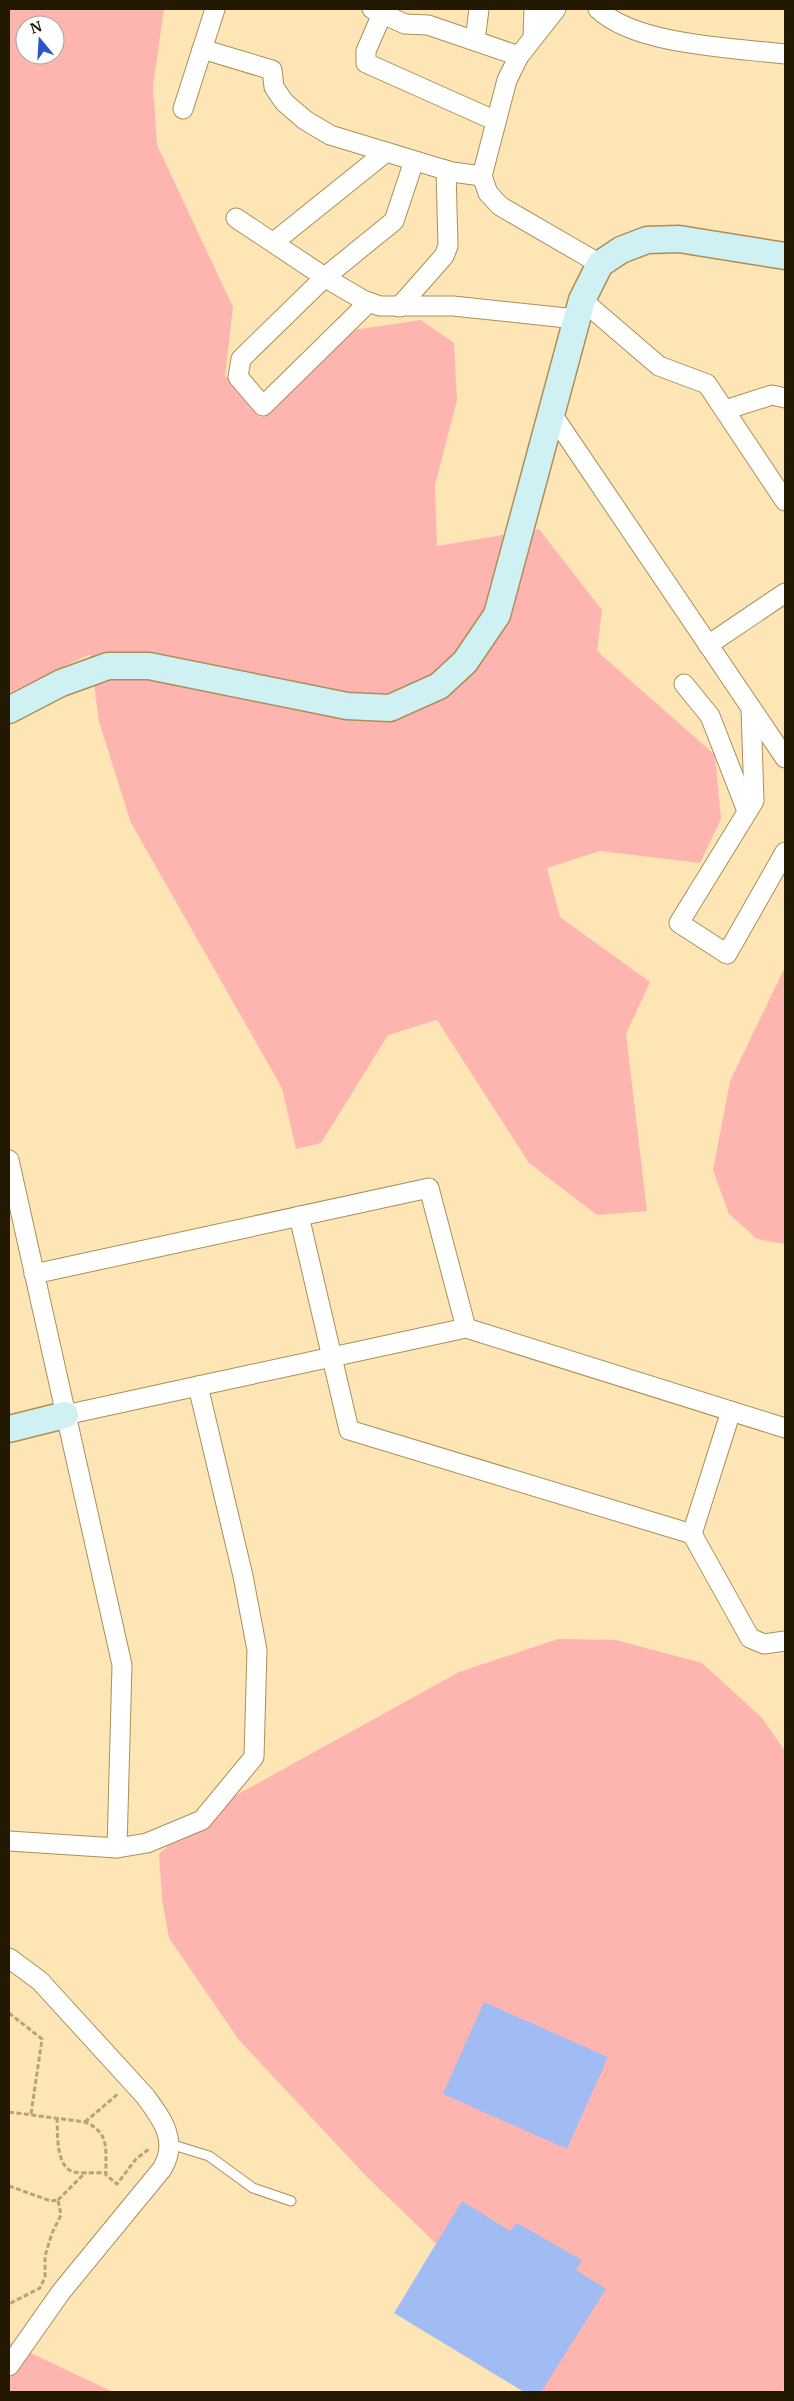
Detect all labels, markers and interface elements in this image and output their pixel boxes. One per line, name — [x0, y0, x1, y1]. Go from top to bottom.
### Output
north arrow — [15, 15, 65, 65]
text: N — [28, 17, 44, 38]

